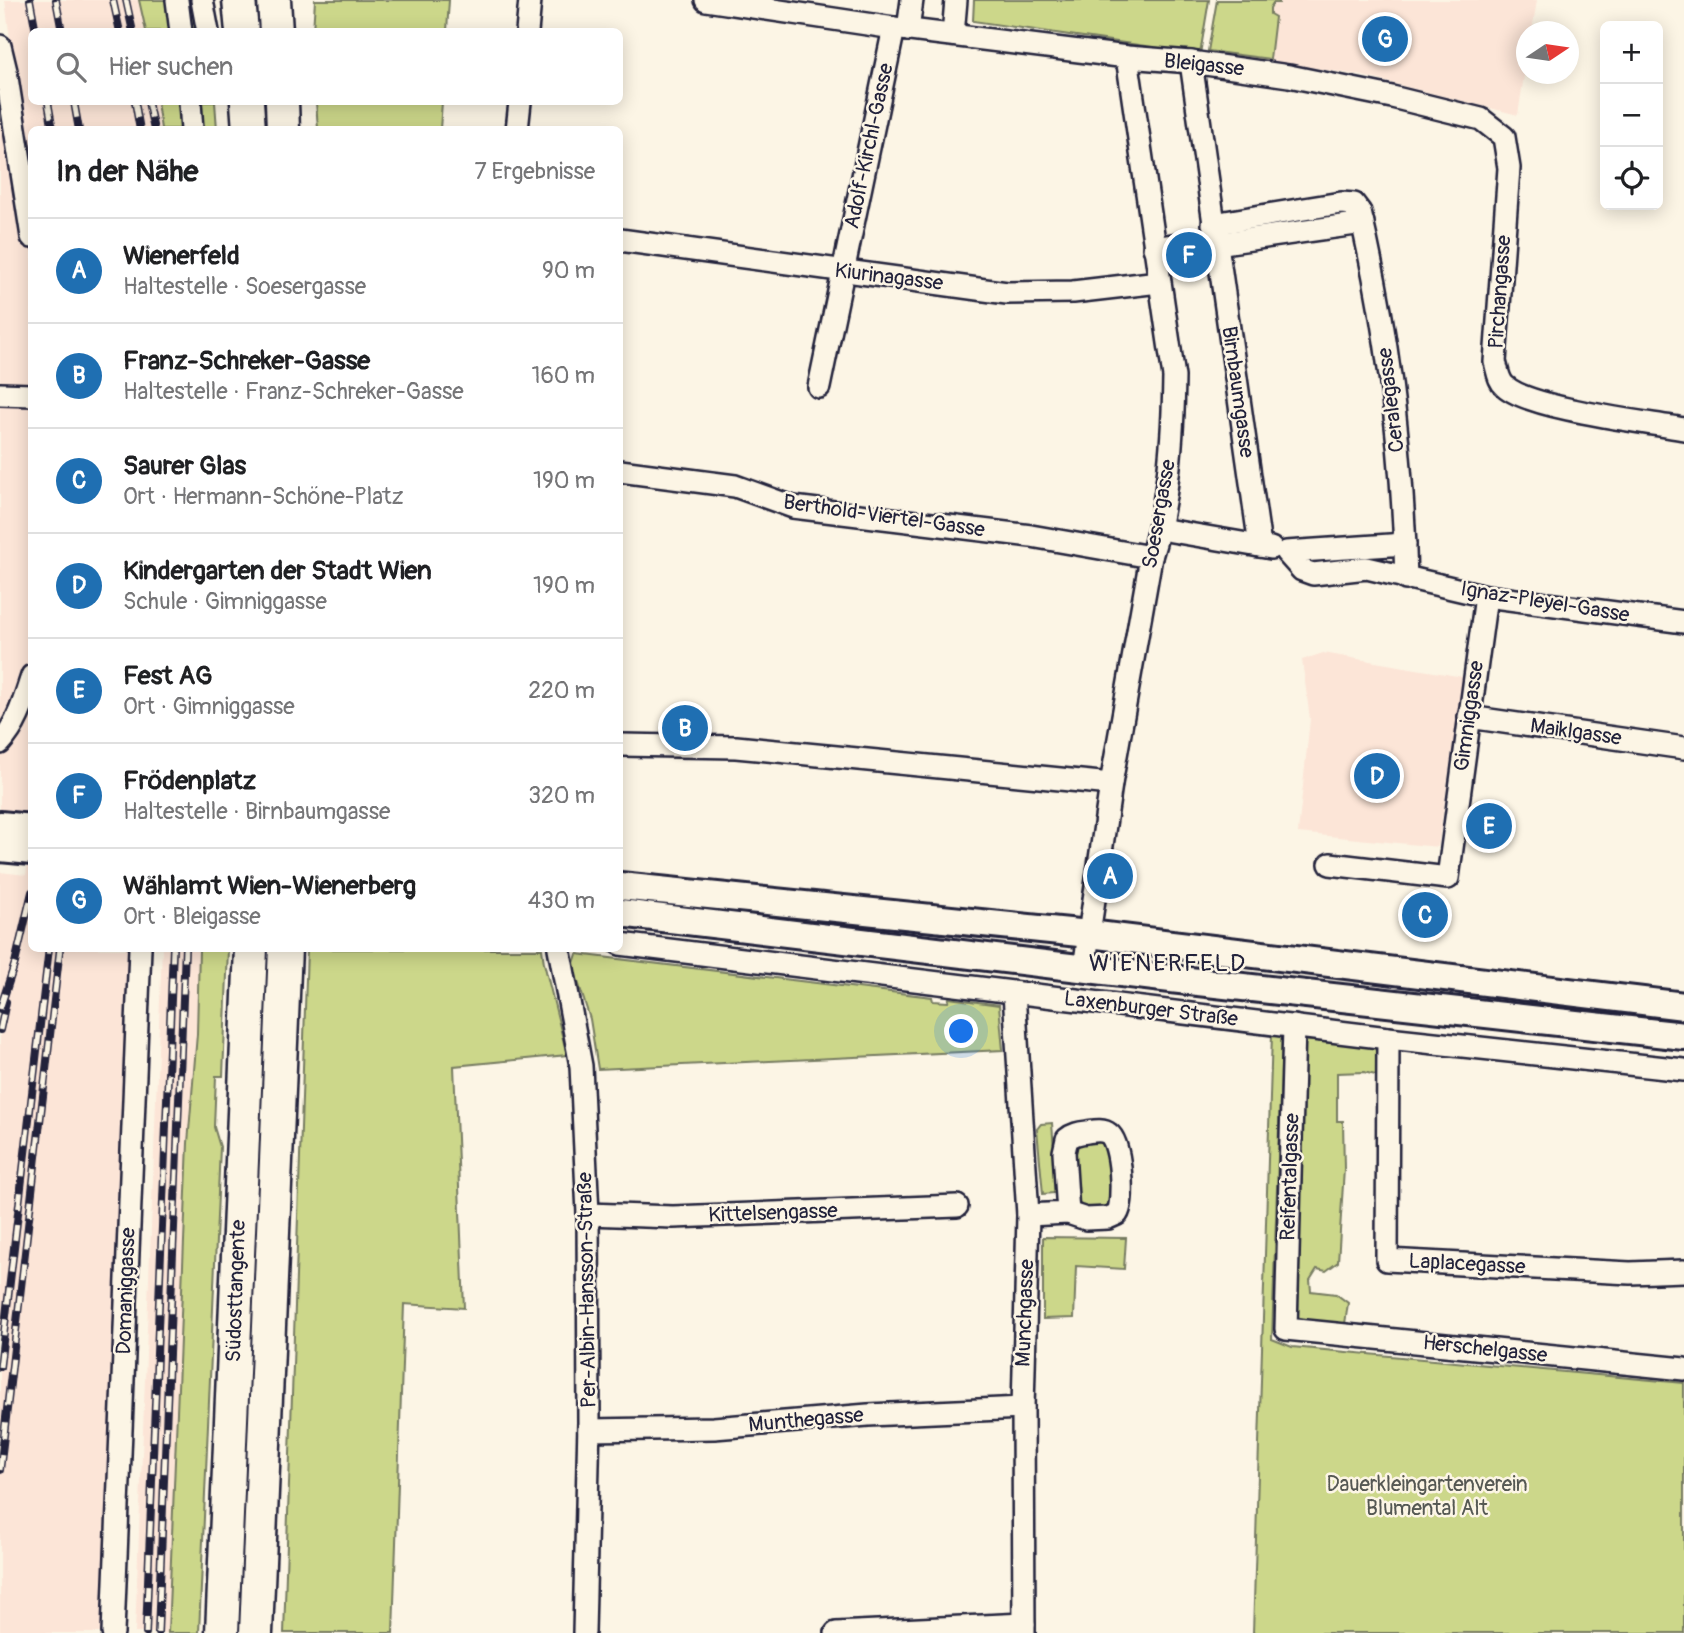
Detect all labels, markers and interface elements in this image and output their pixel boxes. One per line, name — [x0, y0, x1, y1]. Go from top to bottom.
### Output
pin: G — [1362, 13, 1408, 65]
north arrow — [1516, 21, 1579, 84]
map controls — [1600, 21, 1663, 210]
button: + — [1600, 21, 1663, 84]
search box — [28, 28, 623, 105]
street label: Bleigasse — [1163, 47, 1246, 83]
icon: search — [52, 48, 90, 86]
text: Hier suchen — [108, 51, 233, 83]
street label: Adolf-Kirchl-Gasse — [838, 60, 900, 231]
button: − — [1600, 84, 1663, 147]
button: locate — [1600, 147, 1663, 210]
text: In der Nähe — [56, 153, 198, 190]
text: 7 Ergebnisse — [474, 157, 595, 186]
pin: F — [1166, 229, 1212, 281]
street label: Pirchangasse — [1483, 234, 1517, 350]
text: Wienerfeld — [123, 240, 240, 272]
text: A — [72, 256, 86, 285]
text: 90 m — [542, 256, 595, 285]
street label: Kiurinagasse — [833, 257, 945, 297]
text: Haltestelle · Soesergasse — [123, 272, 366, 301]
street label: Birnbaumgasse — [1215, 324, 1261, 460]
text: Franz-Schreker-Gasse — [123, 345, 370, 377]
street label: Ceralegasse — [1371, 345, 1411, 454]
text: B — [72, 361, 86, 390]
text: 160 m — [531, 361, 595, 390]
text: Haltestelle · Franz-Schreker-Gasse — [123, 377, 464, 406]
text: Saurer Glas — [123, 450, 246, 482]
street label: Soesergasse — [1136, 457, 1182, 571]
text: C — [72, 466, 86, 495]
text: 190 m — [533, 466, 595, 495]
text: Ort · Hermann-Schöne-Platz — [123, 482, 404, 511]
street label: Berthold-Viertel-Gasse — [781, 488, 987, 544]
text: Kindergarten der Stadt Wien — [123, 555, 432, 587]
text: D — [72, 571, 86, 600]
text: 190 m — [533, 571, 595, 600]
street label: Ignaz-Pleyel-Gasse — [1459, 575, 1632, 629]
text: Schule · Gimniggasse — [123, 587, 327, 616]
street label: Gimniggasse — [1448, 658, 1490, 773]
text: Fest AG — [123, 660, 213, 692]
text: E — [73, 676, 85, 705]
text: 220 m — [528, 676, 595, 705]
text: Ort · Gimniggasse — [123, 692, 295, 721]
pin: B — [662, 702, 708, 754]
street label: Maiklgasse — [1529, 712, 1624, 752]
pin: D — [1354, 750, 1400, 802]
text: Frödenplatz — [123, 765, 256, 797]
text: F — [72, 781, 86, 810]
text: 320 m — [528, 781, 595, 810]
text: Haltestelle · Birnbaumgasse — [123, 797, 390, 826]
pin: E — [1466, 800, 1512, 852]
pin: A — [1087, 850, 1133, 902]
text: Wählamt Wien-Wienerberg — [123, 870, 416, 902]
text: G — [71, 886, 87, 915]
text: 430 m — [528, 886, 595, 915]
pin: C — [1402, 889, 1448, 941]
text: Ort · Bleigasse — [123, 902, 261, 931]
district label: WIENERFELD — [1089, 949, 1247, 978]
street label: Laxenburger Straße — [1062, 985, 1240, 1033]
your location — [944, 1014, 978, 1048]
street label: Reifentalgasse — [1274, 1112, 1306, 1241]
street label: Per-Albin-Hansson-Straße — [571, 1171, 603, 1408]
street label: Kittelsengasse — [708, 1197, 839, 1229]
street label: Südosttangente — [220, 1219, 252, 1363]
street label: Domaniggasse — [110, 1226, 142, 1355]
street label: Laplacegasse — [1408, 1247, 1527, 1281]
street label: Munchgasse — [1010, 1258, 1040, 1367]
street label: Herschelgasse — [1421, 1329, 1549, 1369]
street label: Munthegasse — [747, 1401, 865, 1438]
park label: Dauerkleingartenverein Blumental Alt — [1326, 1471, 1528, 1522]

